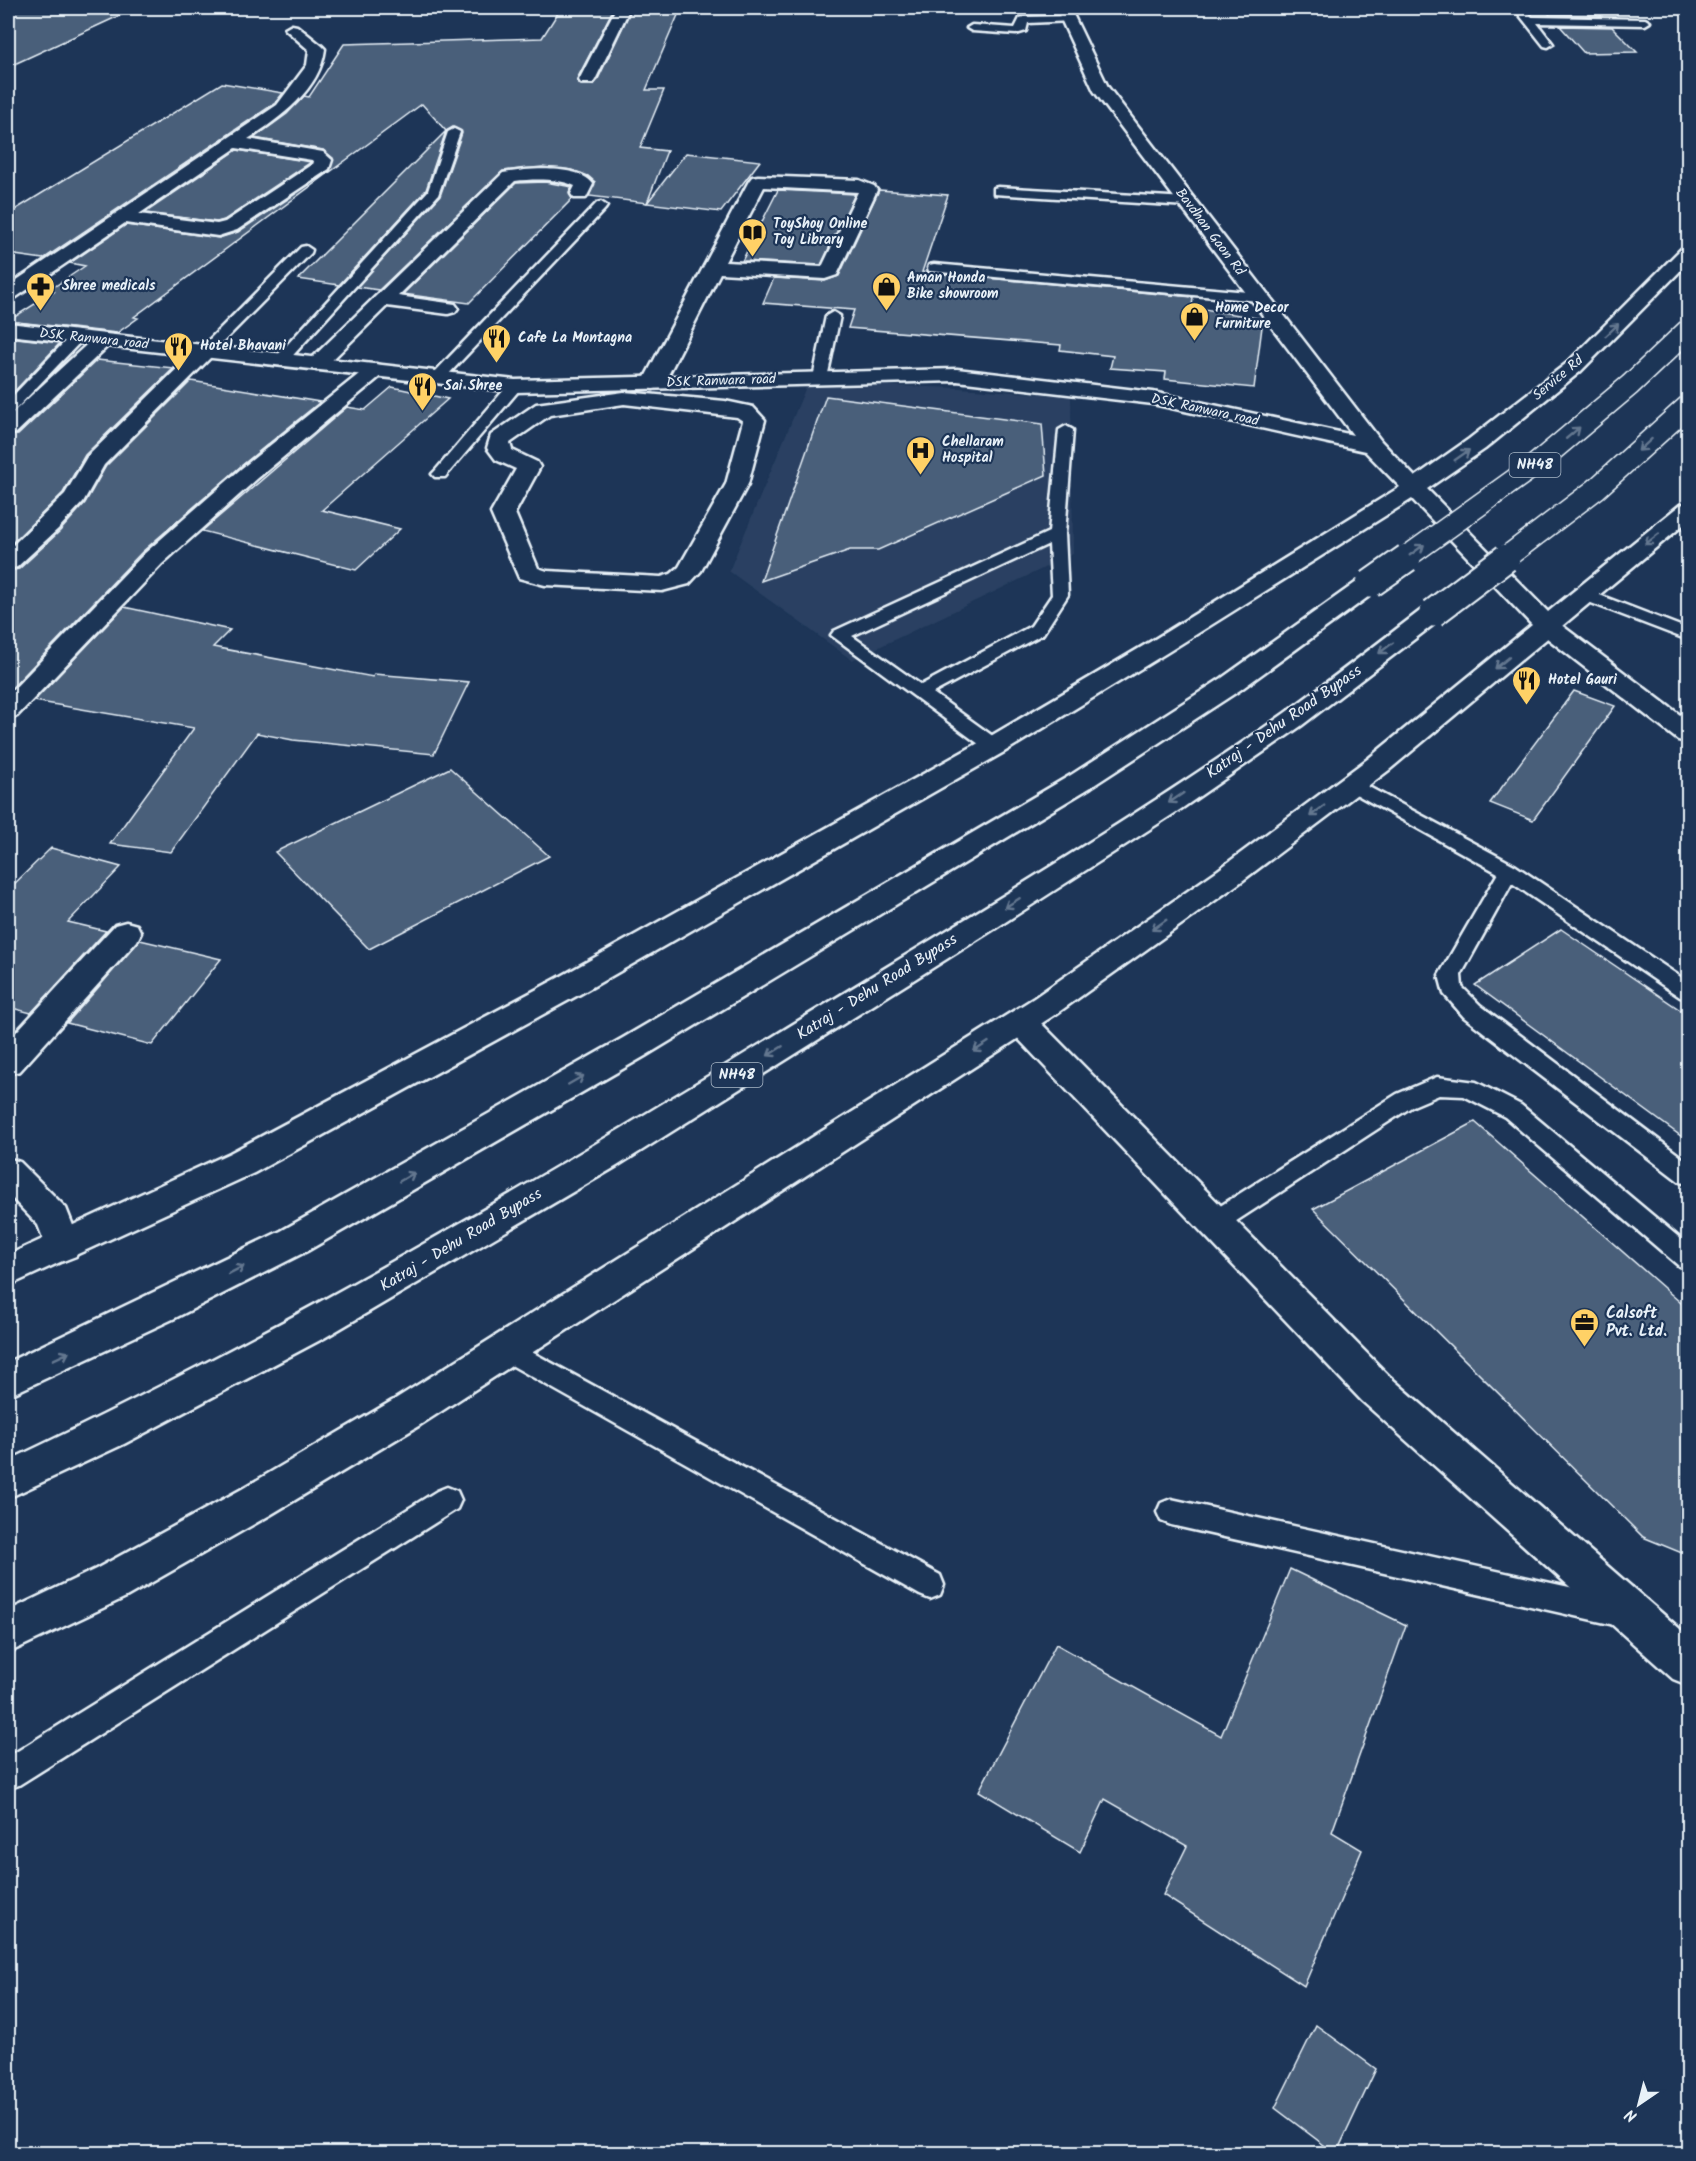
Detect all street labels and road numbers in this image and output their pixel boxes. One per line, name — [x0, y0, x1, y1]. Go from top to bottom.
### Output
street label: Bavdhan Gaon Rd — [1170, 183, 1251, 281]
street label: DSK Ranwara road — [38, 322, 151, 356]
street label: Service Rd — [1528, 349, 1589, 406]
street label: DSK Ranwara road — [666, 368, 777, 394]
street label: DSK Ranwara road — [1149, 388, 1262, 432]
road number: NH48 — [1510, 453, 1561, 477]
street label: Katraj - Dehu Road Bypass — [1201, 658, 1367, 785]
street label: Katraj - Dehu Road Bypass — [792, 927, 962, 1047]
road number: NH48 — [712, 1063, 762, 1087]
street label: Katraj - Dehu Road Bypass — [375, 1181, 547, 1298]

